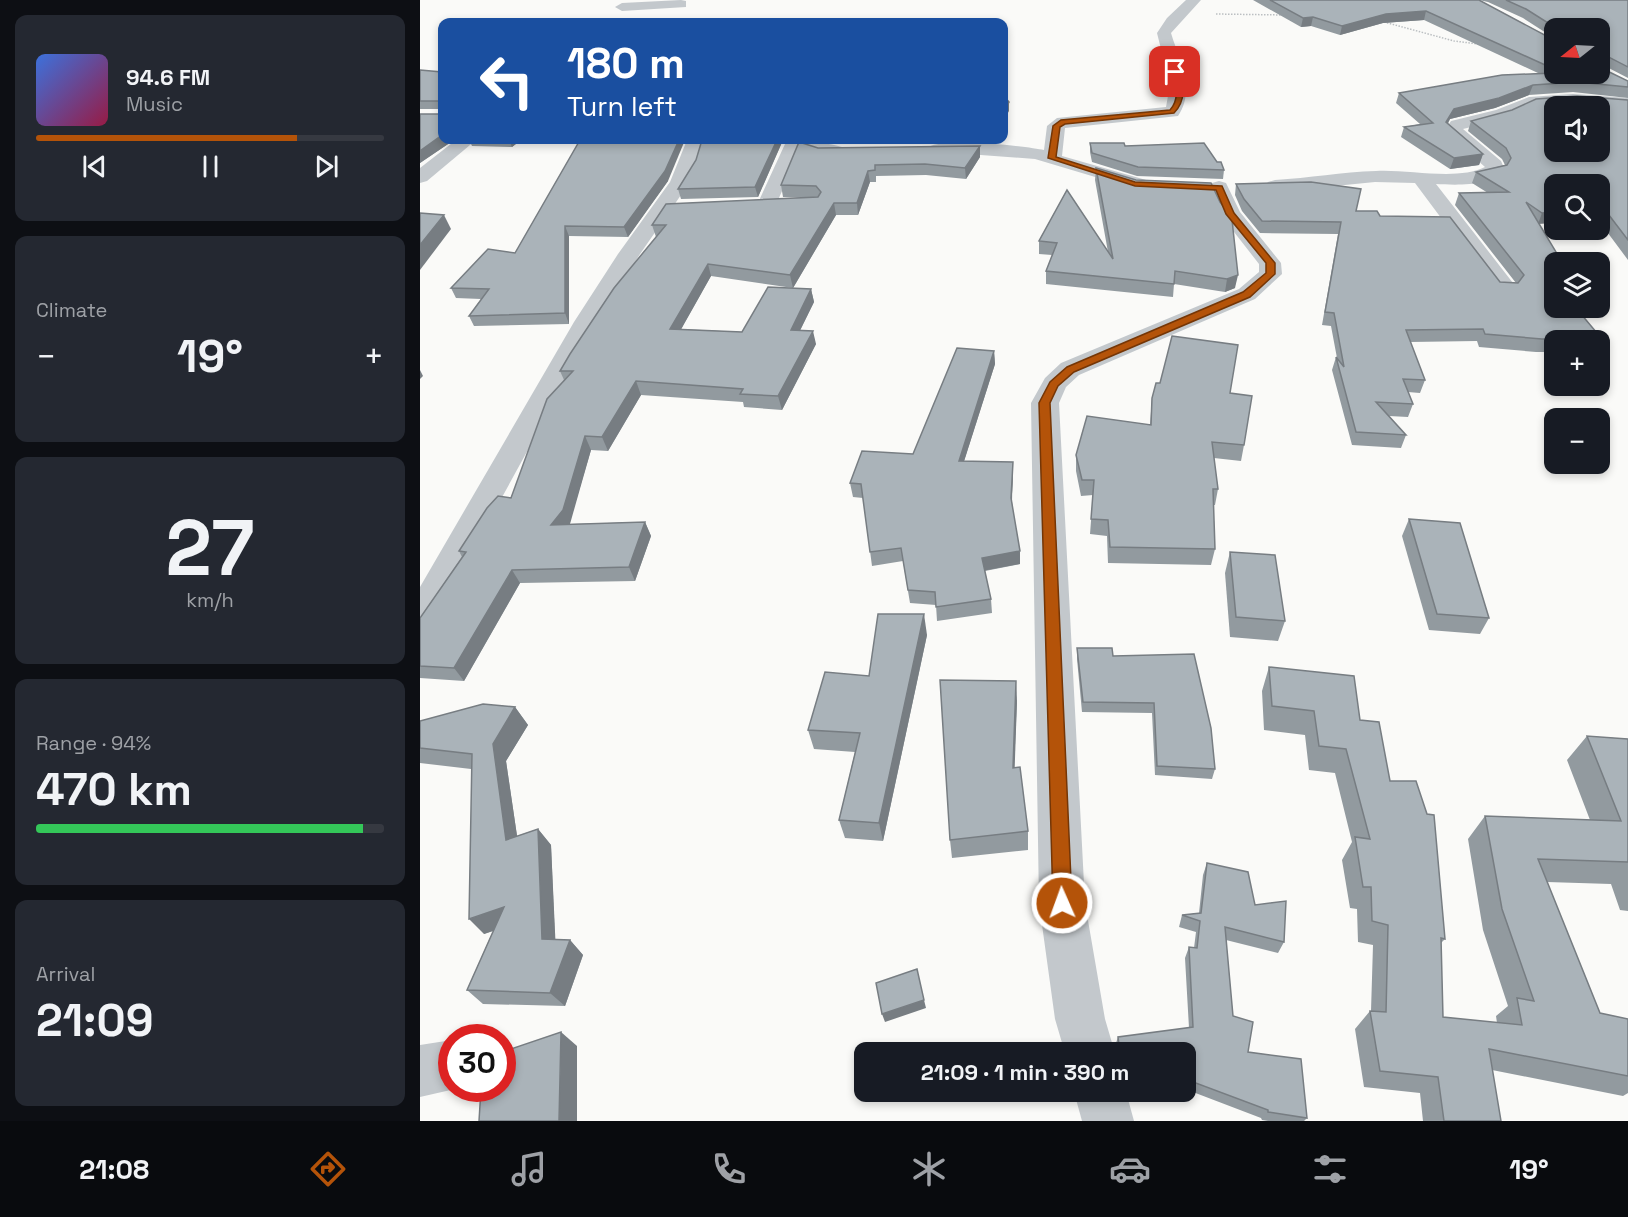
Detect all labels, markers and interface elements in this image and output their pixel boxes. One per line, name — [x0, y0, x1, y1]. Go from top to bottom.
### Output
north arrow — [1544, 18, 1610, 84]
map controls — [1544, 18, 1610, 474]
text: 180 m — [567, 37, 685, 90]
icon: left — [468, 42, 546, 120]
pin — [1149, 46, 1200, 97]
icon: arrive — [1158, 55, 1191, 88]
text: 94.6 FM — [126, 63, 210, 91]
text: Turn left — [567, 89, 677, 124]
text: Music — [126, 91, 183, 117]
button: sound — [1544, 96, 1610, 162]
icon: previous — [78, 150, 111, 183]
icon: pause — [194, 150, 227, 183]
icon: next — [310, 150, 343, 183]
button: search — [1544, 174, 1610, 240]
button: layers — [1544, 252, 1610, 318]
text: Climate — [36, 297, 107, 323]
text: 19° — [177, 328, 243, 385]
button: + — [1544, 330, 1610, 396]
text: − — [36, 336, 56, 378]
text: + — [364, 336, 384, 378]
button: − — [1544, 408, 1610, 474]
text: 27 — [166, 498, 254, 598]
text: km/h — [186, 587, 234, 613]
text: Range · 94% — [36, 730, 151, 756]
text: 470 km — [36, 761, 192, 818]
position arrow — [1030, 871, 1094, 935]
text: Arrival — [36, 961, 95, 987]
text: 21:09 — [36, 992, 153, 1049]
speed limit sign: 30 — [438, 1024, 516, 1102]
text: 21:09 · 1 min · 390 m — [921, 1058, 1129, 1086]
icon: directions — [307, 1148, 349, 1190]
icon: music — [508, 1148, 550, 1190]
icon: phone — [708, 1148, 750, 1190]
icon: climate — [908, 1148, 950, 1190]
icon: car — [1109, 1148, 1151, 1190]
icon: filters — [1309, 1148, 1351, 1190]
text: 21:08 — [79, 1152, 149, 1187]
text: 19° — [1509, 1152, 1549, 1187]

